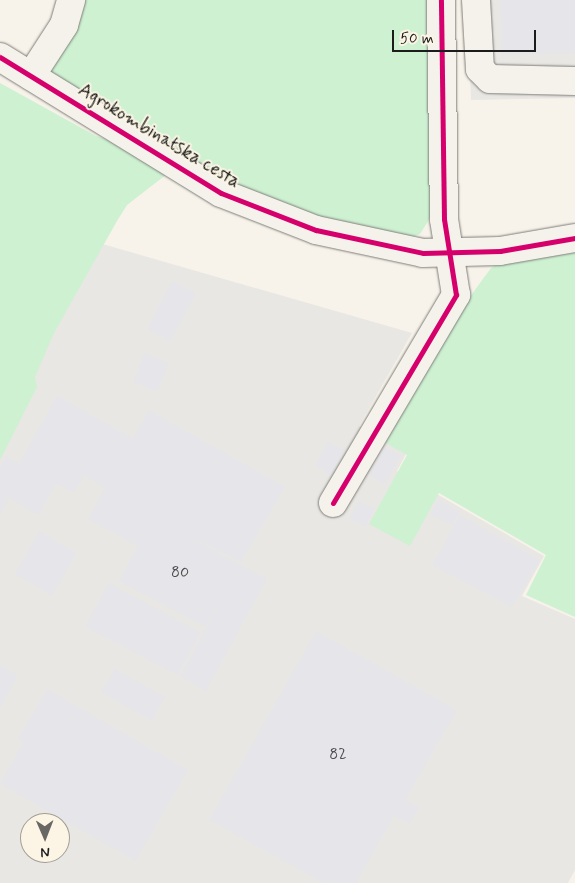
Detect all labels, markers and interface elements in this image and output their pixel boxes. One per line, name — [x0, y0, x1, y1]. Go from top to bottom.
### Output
scale bar — [395, 20, 539, 52]
text: 50 m — [400, 29, 434, 49]
street label: Agrokombinatska cesta — [74, 79, 244, 193]
house number: 80 — [171, 563, 189, 583]
house number: 82 — [329, 745, 347, 765]
north arrow — [20, 813, 70, 863]
text: N — [40, 843, 50, 861]

